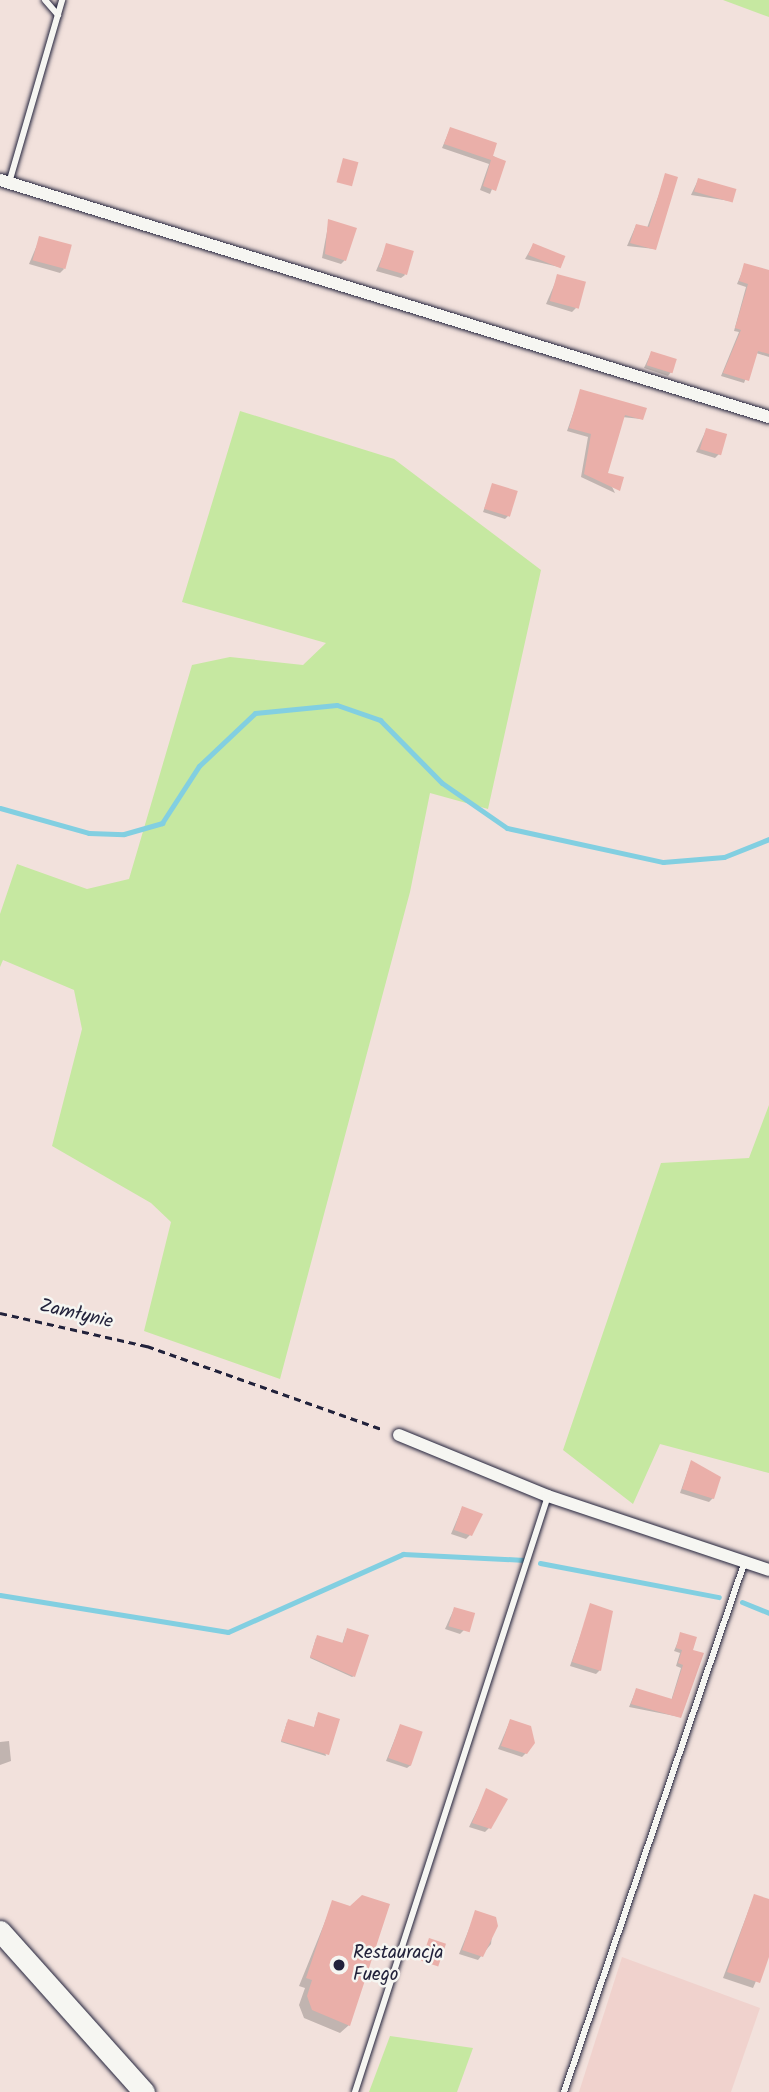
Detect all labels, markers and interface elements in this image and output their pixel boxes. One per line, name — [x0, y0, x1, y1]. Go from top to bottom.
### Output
street label: Zamłynie — [37, 1295, 115, 1335]
place label: Restauracja Fuego — [353, 1943, 444, 1987]
marker: Restauracja Fuego — [331, 1957, 347, 1973]

